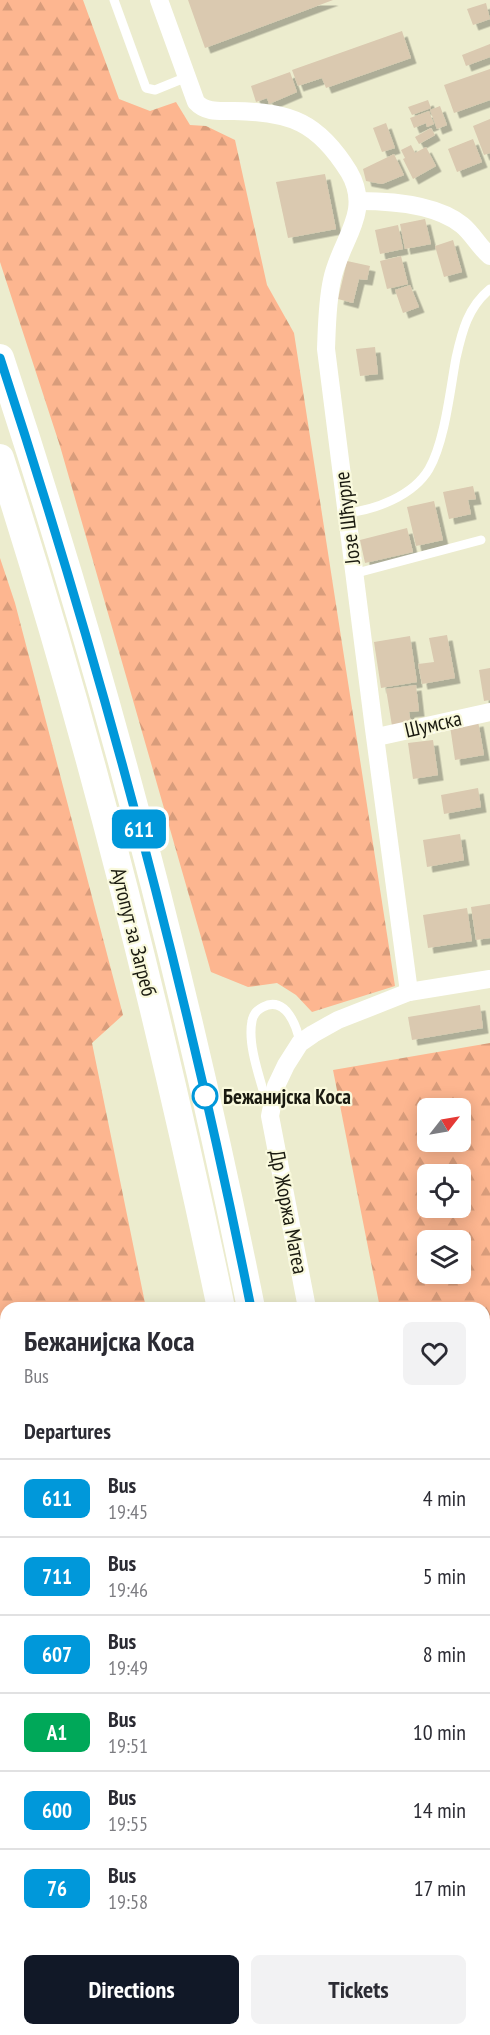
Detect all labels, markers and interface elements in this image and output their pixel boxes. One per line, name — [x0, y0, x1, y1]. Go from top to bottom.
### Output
street label: Јозе Шћурле — [328, 470, 366, 567]
street label: Шумска — [402, 704, 464, 744]
line badge: 611 — [104, 810, 174, 848]
text: 611 — [124, 816, 154, 843]
street label: Аутопут за Загреб — [105, 865, 163, 999]
marker: Бежанијска Коса — [192, 1083, 218, 1109]
place label: Бежанијска Коса — [223, 1083, 351, 1110]
north arrow — [417, 1098, 471, 1152]
map controls — [417, 1098, 471, 1284]
street label: Др Жоржа Матеа — [264, 1148, 314, 1276]
button: locate — [417, 1164, 471, 1218]
button: layers — [417, 1230, 471, 1284]
text: Бежанијска Коса — [24, 1322, 195, 1359]
button: heart — [403, 1322, 466, 1385]
text: Bus — [24, 1363, 49, 1389]
text: Departures — [24, 1417, 111, 1445]
text: Bus — [108, 1471, 136, 1499]
text: 4 min — [423, 1484, 466, 1512]
text: 611 — [42, 1485, 72, 1512]
text: 19:45 — [108, 1499, 148, 1525]
text: Bus — [108, 1549, 136, 1577]
text: 5 min — [423, 1562, 466, 1590]
text: 711 — [42, 1563, 72, 1590]
text: 19:46 — [108, 1577, 148, 1603]
text: Bus — [108, 1627, 136, 1655]
text: 8 min — [423, 1640, 466, 1668]
text: 607 — [42, 1641, 72, 1668]
text: 19:49 — [108, 1655, 148, 1681]
text: Bus — [108, 1705, 136, 1733]
text: 10 min — [413, 1718, 466, 1746]
text: A1 — [47, 1719, 67, 1746]
text: 19:51 — [108, 1733, 148, 1759]
text: Bus — [108, 1783, 136, 1811]
text: 14 min — [413, 1796, 466, 1824]
text: 600 — [42, 1797, 72, 1824]
text: 19:55 — [108, 1811, 148, 1837]
text: Bus — [108, 1861, 136, 1889]
text: 17 min — [414, 1874, 466, 1902]
text: 76 — [47, 1875, 67, 1902]
text: 19:58 — [108, 1889, 148, 1915]
button: Directions — [24, 1955, 239, 2024]
button: Tickets — [251, 1955, 466, 2024]

